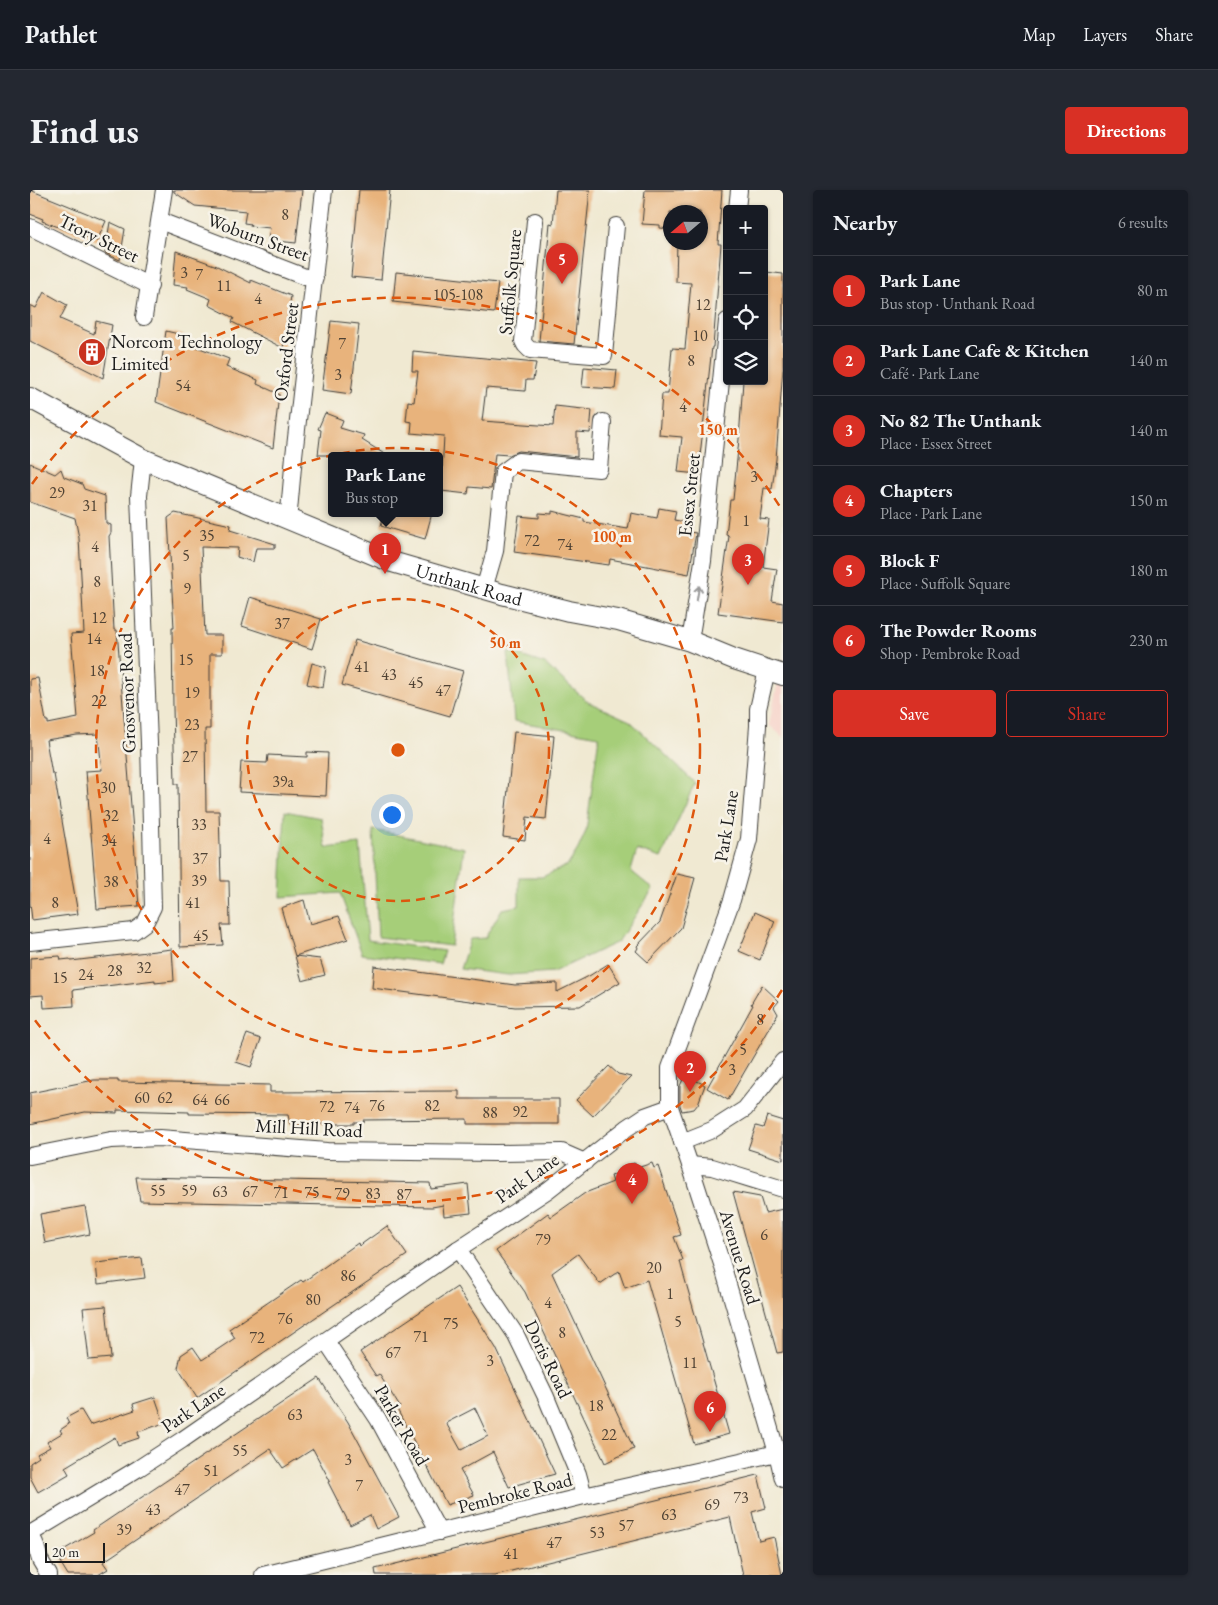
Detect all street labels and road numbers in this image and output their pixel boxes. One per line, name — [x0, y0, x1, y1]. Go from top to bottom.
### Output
street label: Woburn Street — [204, 207, 312, 267]
street label: Trory Street — [55, 208, 144, 268]
street label: Suffolk Square — [493, 228, 527, 336]
street label: Oxford Street — [268, 301, 304, 403]
street label: Essex Street — [672, 452, 706, 538]
street label: Unthank Road — [413, 557, 525, 611]
street label: Grosvenor Road — [112, 632, 142, 754]
street label: Park Lane — [708, 788, 744, 864]
street label: Mill Hill Road — [255, 1113, 364, 1143]
street label: Park Lane — [490, 1147, 564, 1209]
street label: Avenue Road — [713, 1205, 766, 1308]
street label: Doris Road — [518, 1316, 578, 1403]
street label: Park Lane — [156, 1377, 230, 1439]
street label: Parker Road — [369, 1380, 435, 1470]
street label: Pembroke Road — [455, 1467, 575, 1519]

